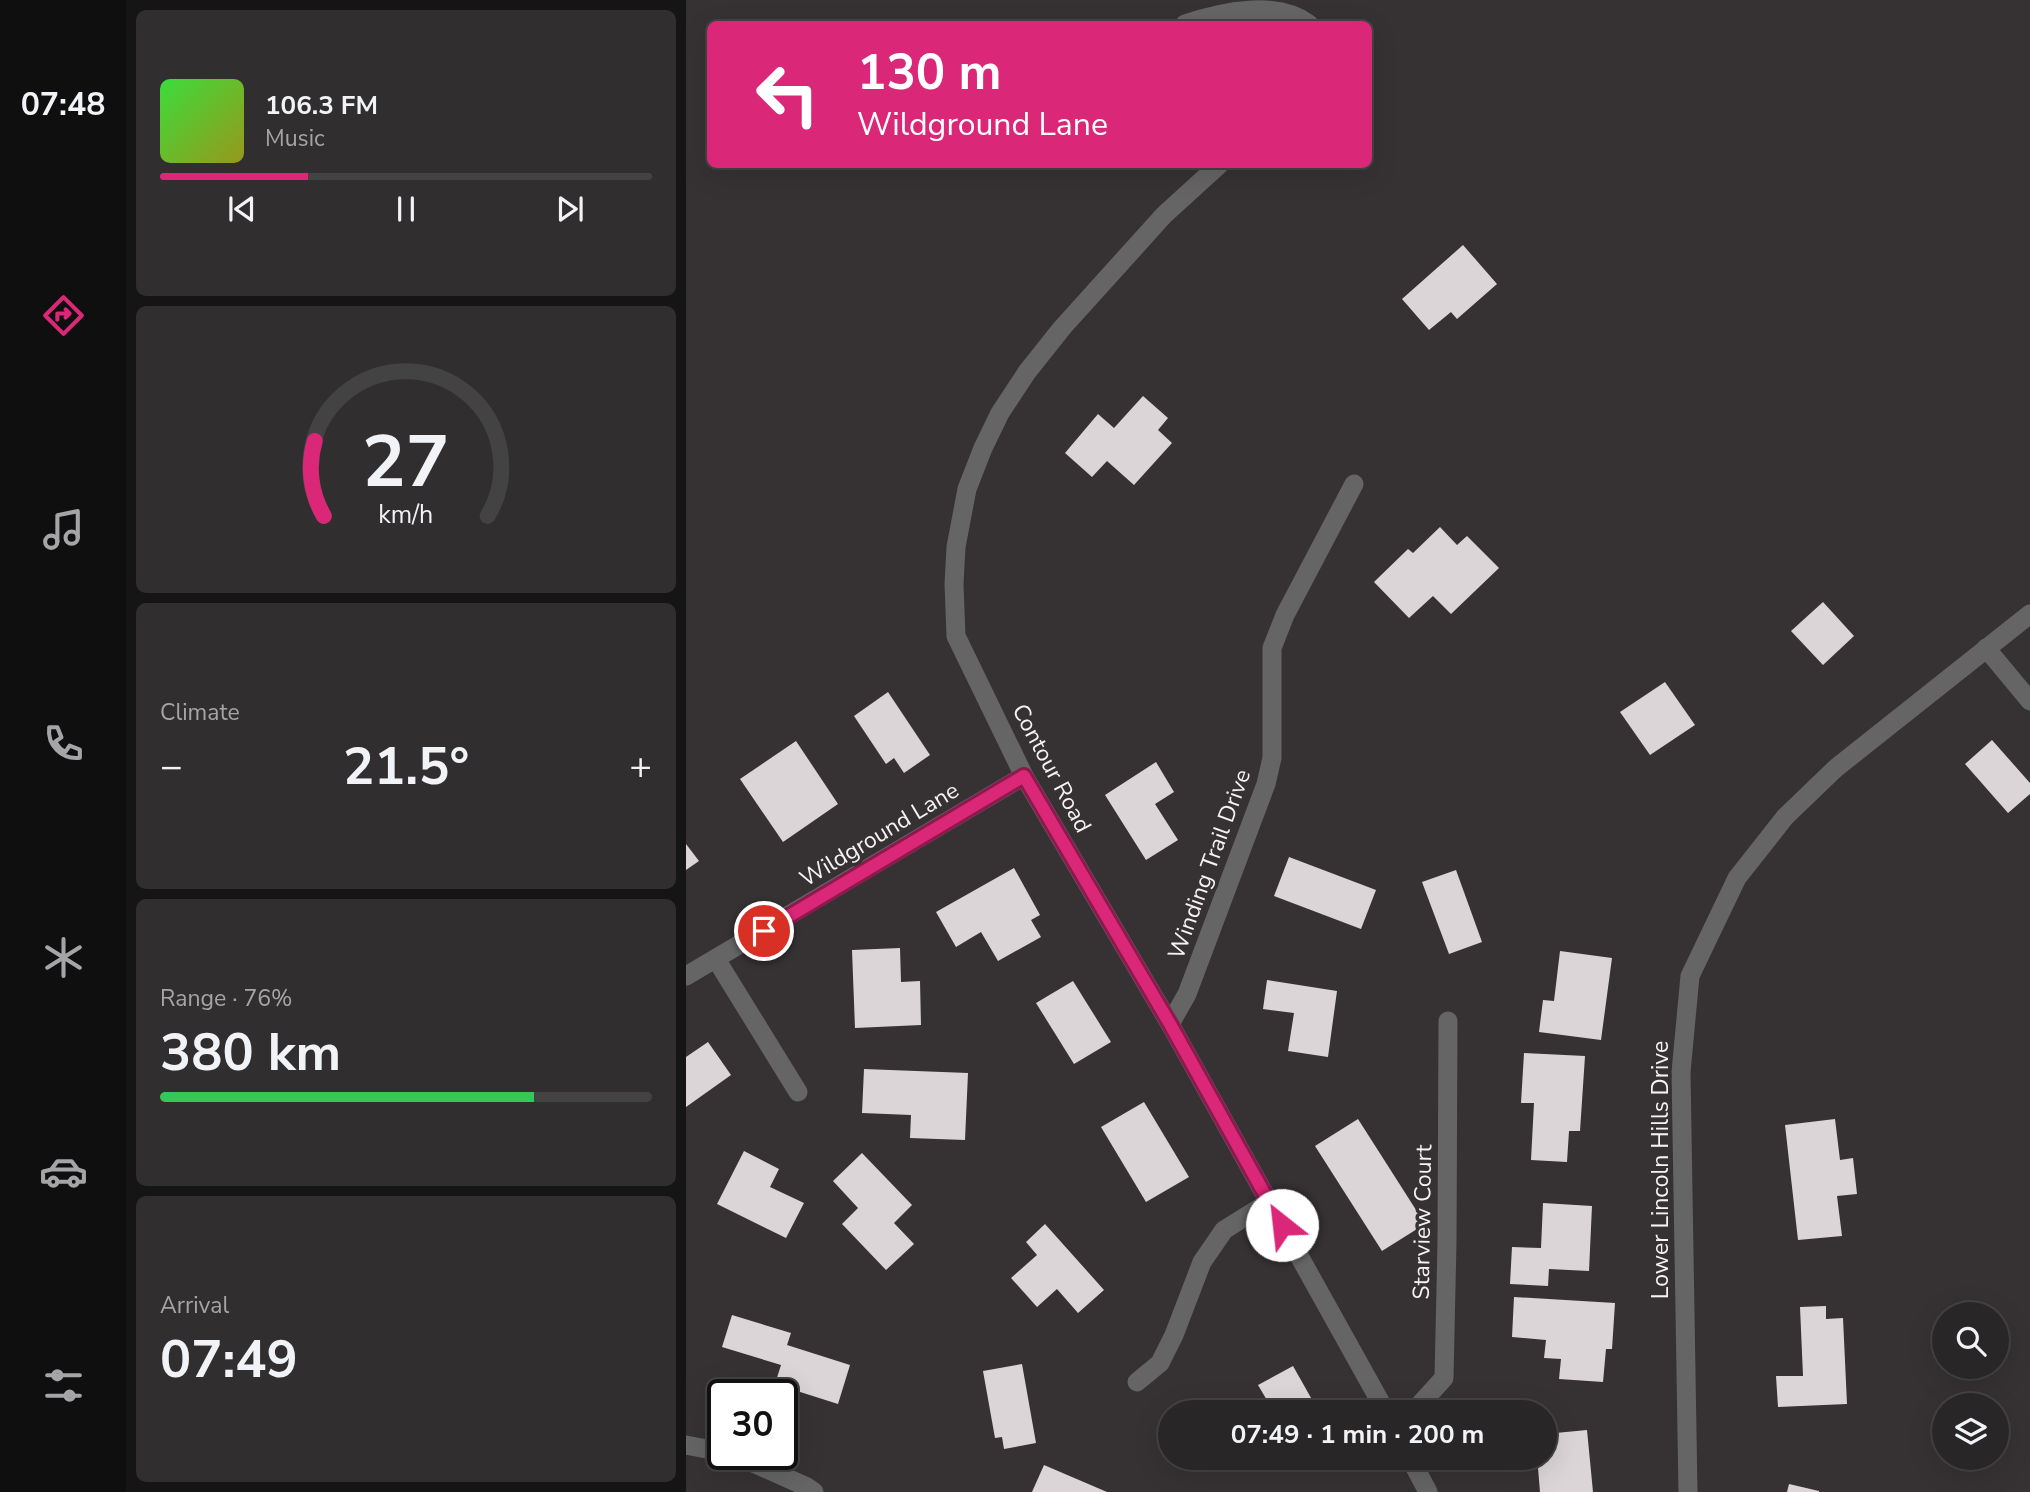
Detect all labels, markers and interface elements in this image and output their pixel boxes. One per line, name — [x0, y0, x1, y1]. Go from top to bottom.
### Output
text: 130 m — [857, 39, 1001, 106]
icon: left — [742, 49, 833, 140]
text: 07:48 — [21, 83, 105, 126]
text: 106.3 FM — [265, 88, 378, 123]
text: Wildground Lane — [857, 103, 1108, 146]
text: Music — [265, 123, 325, 154]
icon: previous — [223, 190, 261, 228]
icon: pause — [387, 190, 425, 228]
icon: next — [551, 190, 589, 228]
icon: directions — [39, 291, 88, 340]
text: 27 — [362, 412, 450, 512]
text: km/h — [378, 497, 434, 531]
icon: music — [39, 505, 88, 554]
text: Climate — [160, 697, 240, 728]
street label: Contour Road — [1005, 698, 1099, 838]
icon: phone — [39, 719, 88, 768]
text: 21.5° — [343, 731, 469, 802]
text: − — [160, 741, 183, 792]
text: + — [629, 741, 652, 792]
street label: Winding Trail Drive — [1161, 765, 1258, 963]
street label: Wildground Lane — [794, 775, 965, 894]
pin — [734, 901, 794, 961]
icon: arrive — [745, 912, 783, 950]
icon: climate — [39, 933, 88, 982]
text: Range · 76% — [160, 983, 292, 1014]
text: 380 km — [160, 1017, 341, 1088]
street label: Lower Lincoln Hills Drive — [1645, 1041, 1676, 1299]
street label: Starview Court — [1406, 1143, 1439, 1300]
icon: car — [39, 1147, 88, 1196]
position arrow — [1245, 1188, 1319, 1262]
text: Arrival — [160, 1290, 229, 1321]
map controls — [1932, 1302, 2009, 1470]
button: search — [1932, 1302, 2009, 1379]
text: 07:49 — [160, 1324, 298, 1395]
icon: filters — [39, 1361, 88, 1410]
speed limit sign: 30 — [707, 1379, 798, 1470]
button: layers — [1932, 1393, 2009, 1470]
text: 07:49 · 1 min · 200 m — [1231, 1417, 1484, 1452]

